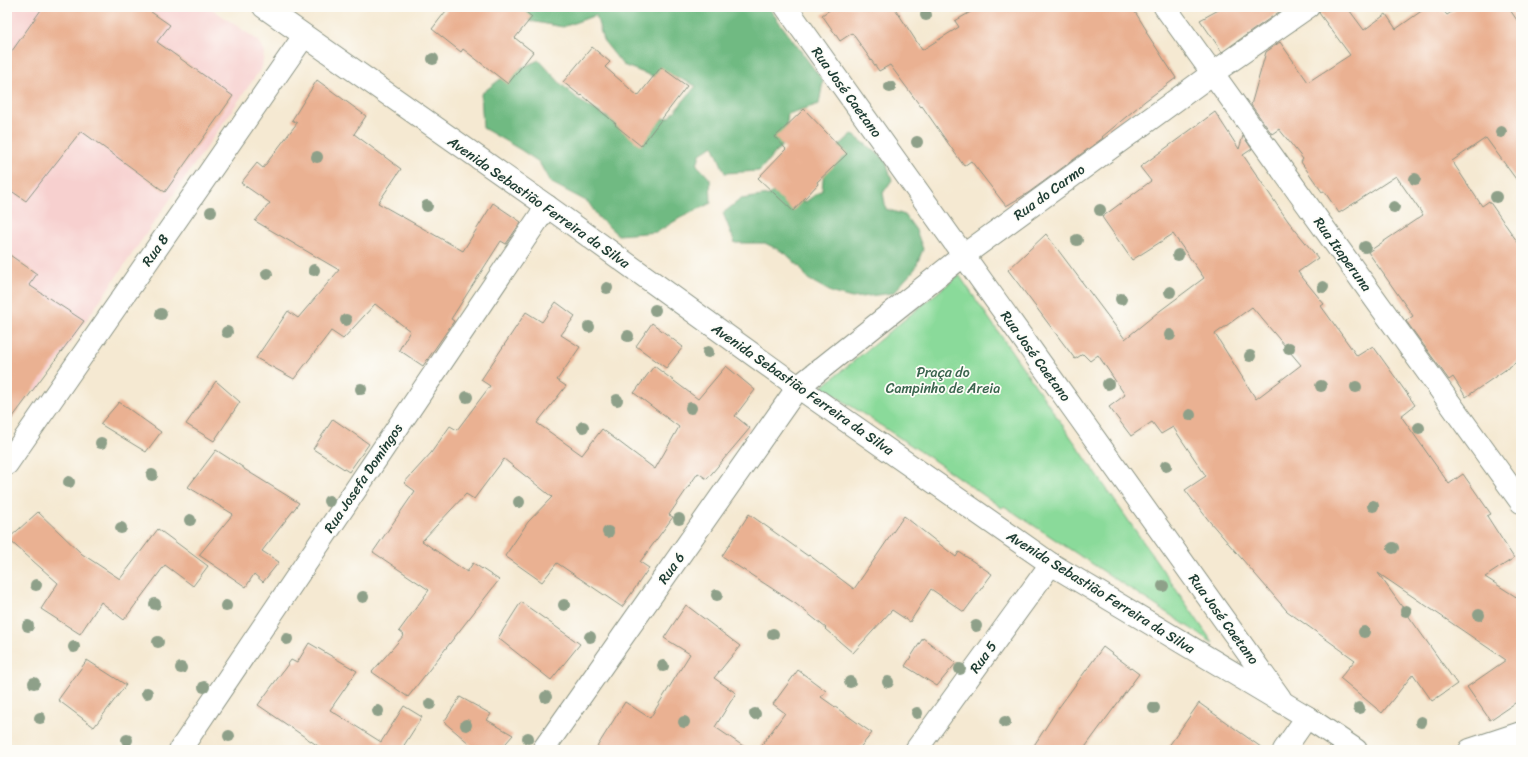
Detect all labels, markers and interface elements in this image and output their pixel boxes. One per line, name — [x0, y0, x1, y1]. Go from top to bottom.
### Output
street label: Rua José Caetano — [805, 41, 888, 143]
street label: Avenida Sebastião Ferreira da Silva — [441, 129, 636, 276]
street label: Rua do Carmo — [1008, 158, 1091, 227]
street label: Rua Itaperuna — [1307, 211, 1379, 297]
street label: Rua 8 — [135, 228, 176, 272]
street label: Rua José Caetano — [994, 305, 1077, 407]
street label: Avenida Sebastião Ferreira da Silva — [705, 316, 900, 463]
park label: Praça do Campinho de Areia — [886, 360, 1000, 401]
street label: Rua Josefa Domingos — [317, 418, 410, 538]
street label: Avenida Sebastião Ferreira da Silva — [1001, 523, 1201, 661]
street label: Rua 6 — [651, 547, 692, 590]
street label: Rua José Caetano — [1182, 568, 1265, 670]
street label: Rua 5 — [963, 635, 1004, 679]

